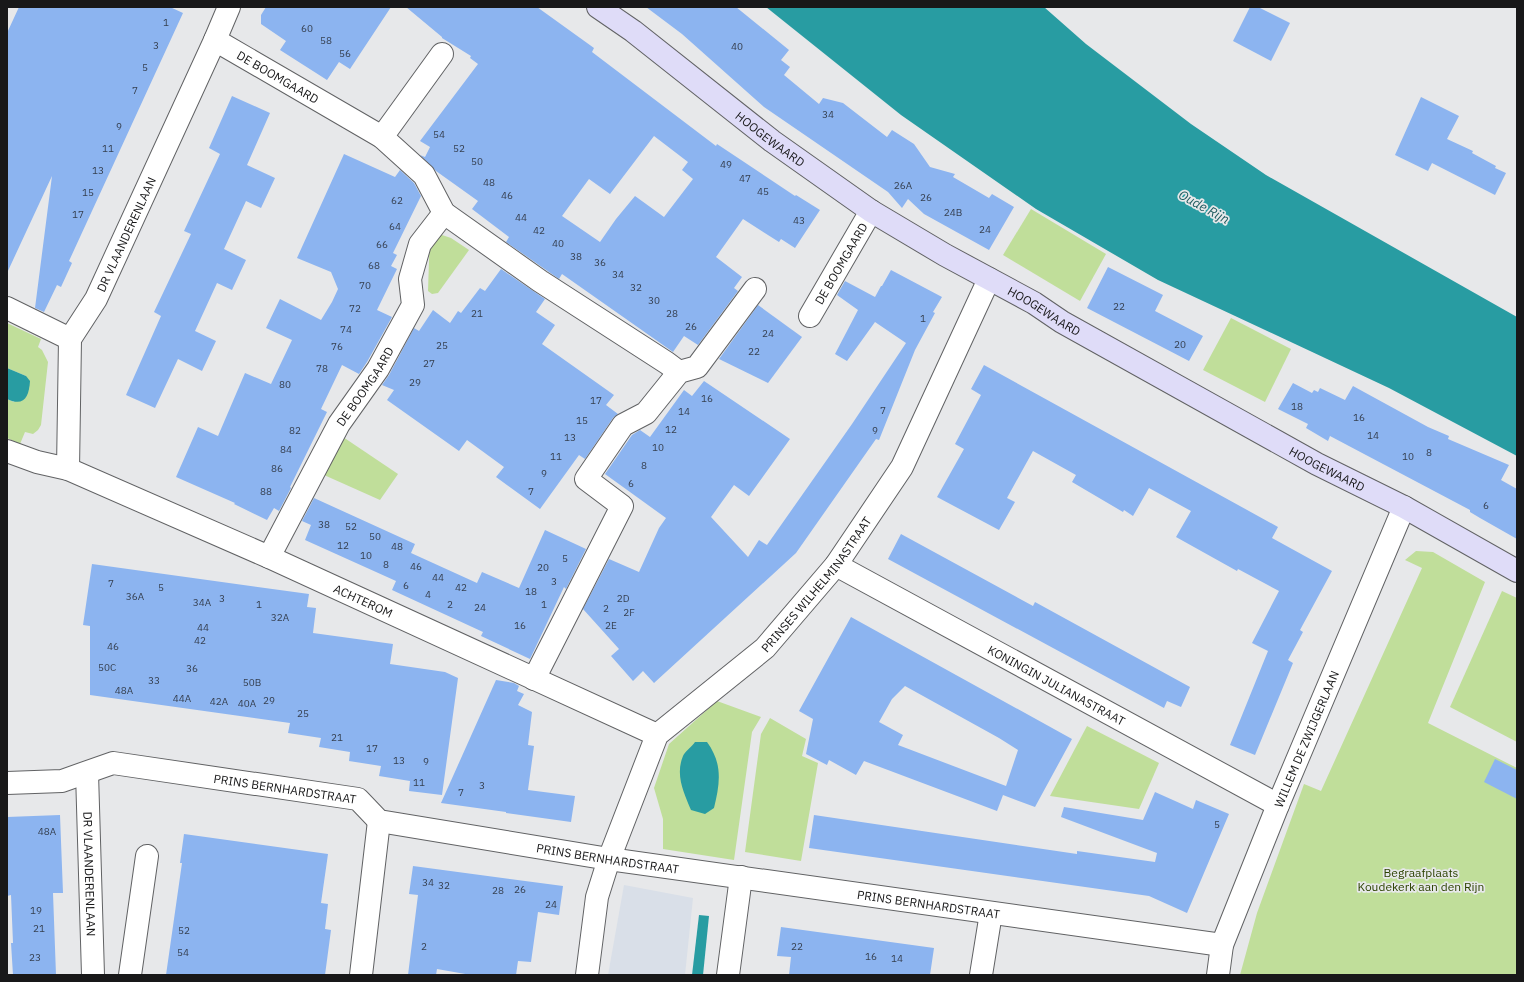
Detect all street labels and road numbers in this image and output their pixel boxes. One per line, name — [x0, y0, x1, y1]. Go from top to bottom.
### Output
street label: DE BOOMGAARD — [235, 47, 322, 106]
street label: HOOGEWAARD — [733, 108, 808, 169]
street label: DR VLAANDERENLAAN — [93, 174, 159, 294]
street label: DE BOOMGAARD — [811, 220, 870, 307]
street label: HOOGEWAARD — [1005, 283, 1083, 338]
street label: DE BOOMGAARD — [333, 344, 396, 429]
street label: HOOGEWAARD — [1287, 443, 1367, 494]
street label: PRINSES WILHELMINASTRAAT — [758, 513, 874, 655]
street label: ACHTEROM — [332, 580, 395, 620]
street label: KONINGIN JULIANASTRAAT — [985, 641, 1128, 728]
street label: WILLEM DE ZWIJGERLAAN — [1270, 668, 1342, 809]
street label: PRINS BERNHARDSTRAAT — [213, 770, 358, 806]
street label: DR VLAANDERENLAAN — [81, 811, 99, 937]
street label: PRINS BERNHARDSTRAAT — [535, 840, 680, 876]
street label: PRINS BERNHARDSTRAAT — [856, 886, 1001, 921]

